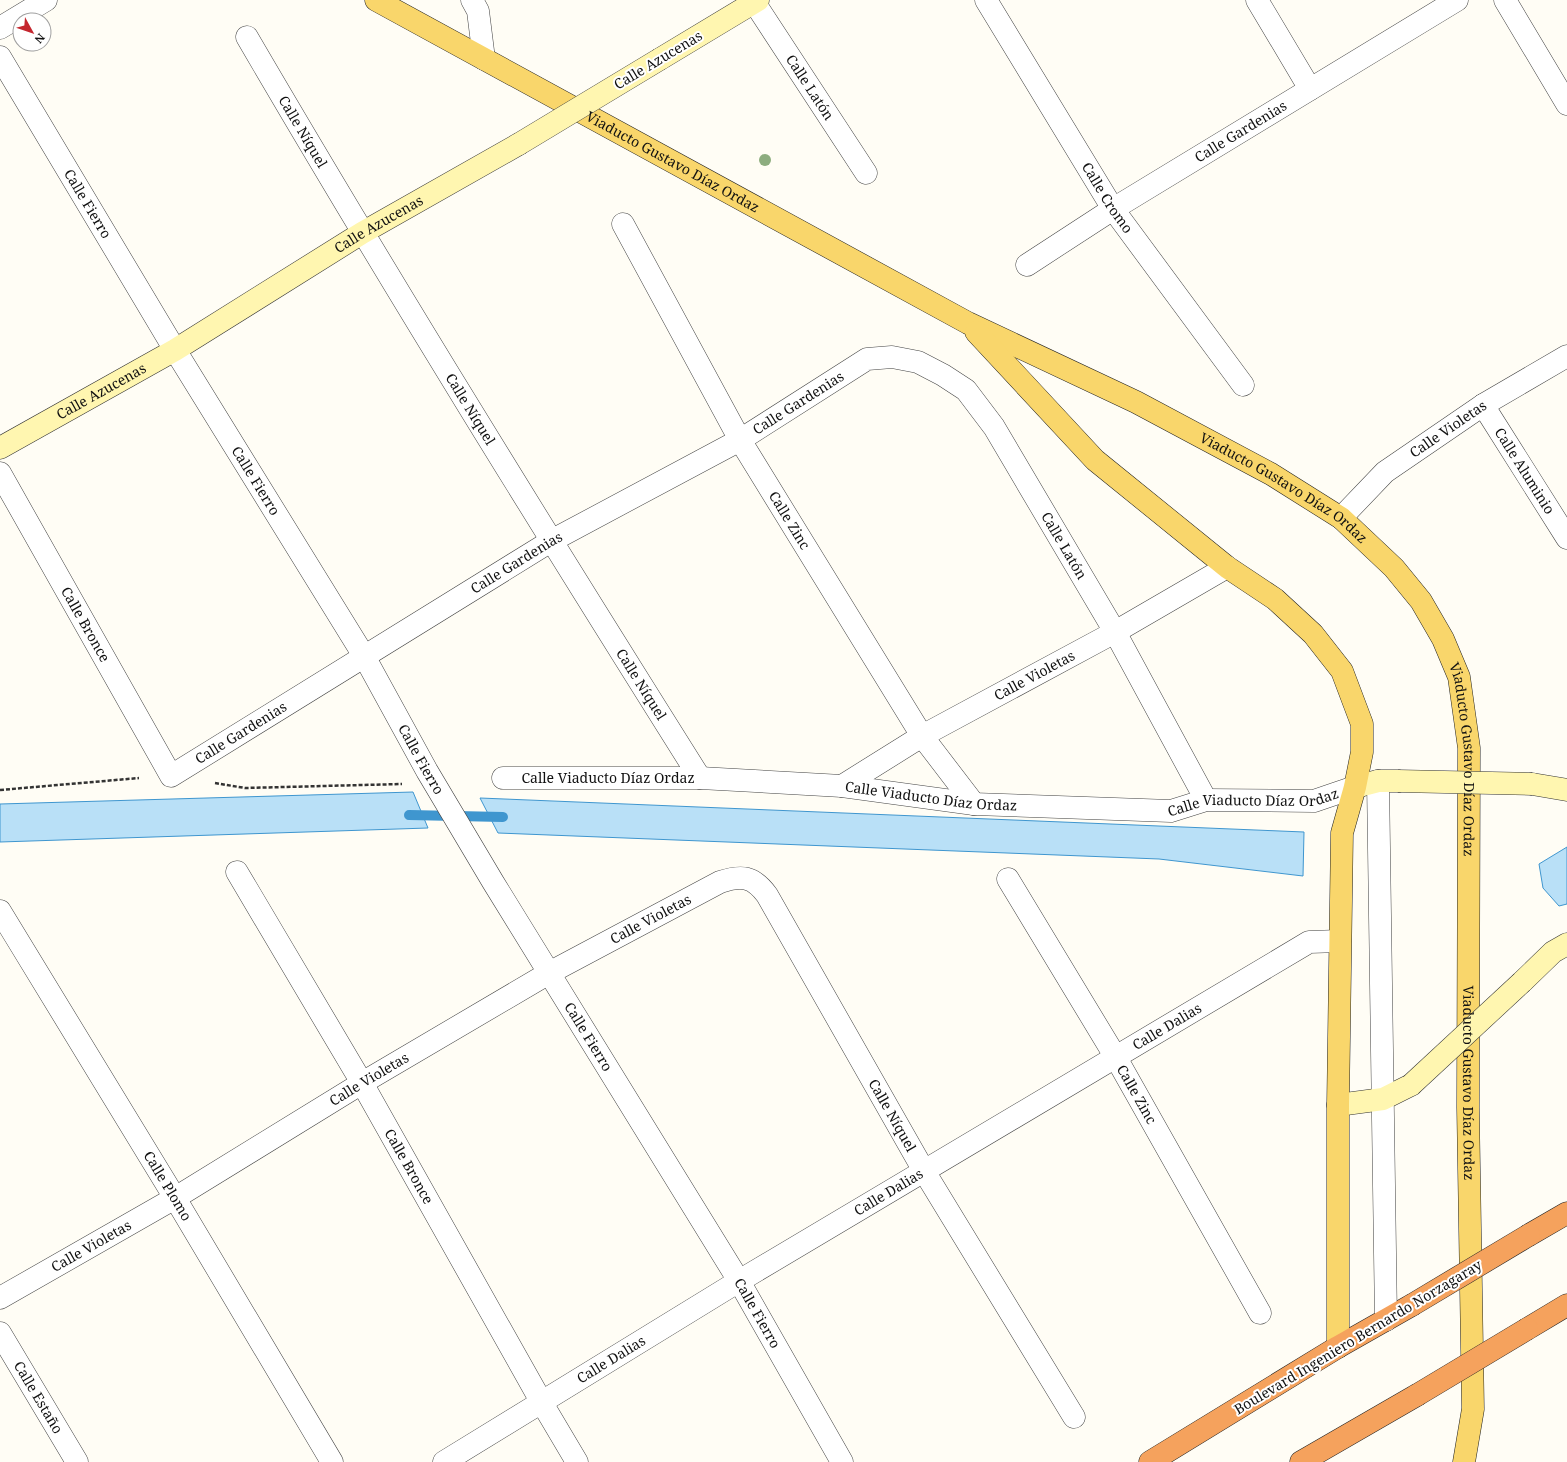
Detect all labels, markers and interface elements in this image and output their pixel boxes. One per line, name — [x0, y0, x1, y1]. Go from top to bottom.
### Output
north arrow — [12, 12, 52, 52]
street label: Calle Azucenas — [610, 26, 705, 93]
text: N — [31, 31, 49, 47]
street label: Calle Latón — [782, 50, 839, 124]
street label: Calle Níquel — [274, 92, 332, 172]
street label: Calle Gardenias — [1191, 96, 1290, 166]
street label: Viaducto Gustavo Díaz Ordaz — [583, 106, 763, 216]
street label: Calle Cromo — [1078, 158, 1138, 237]
street label: Calle Fierro — [60, 165, 116, 242]
street label: Calle Azucenas — [330, 190, 426, 257]
street label: Calle Azucenas — [53, 358, 149, 424]
street label: Calle Gardenias — [749, 366, 847, 439]
street label: Calle Níquel — [442, 369, 500, 449]
street label: Calle Violetas — [1406, 395, 1490, 462]
street label: Calle Aluminio — [1491, 424, 1559, 518]
street label: Viaducto Gustavo Díaz Ordaz — [1197, 428, 1372, 547]
street label: Calle Fierro — [228, 442, 285, 519]
street label: Calle Zinc — [765, 487, 815, 553]
street label: Calle Latón — [1037, 508, 1092, 583]
street label: Calle Gardenias — [467, 527, 565, 598]
street label: Calle Bronce — [57, 583, 115, 665]
street label: Calle Níquel — [612, 645, 672, 724]
street label: Calle Violetas — [990, 645, 1078, 705]
street label: Viaducto Gustavo Díaz Ordaz — [1445, 660, 1479, 856]
street label: Calle Gardenias — [191, 697, 290, 768]
street label: Calle Fierro — [394, 721, 449, 798]
street label: Calle Viaducto Díaz Ordaz — [521, 768, 695, 787]
street label: Calle Viaducto Díaz Ordaz — [844, 777, 1017, 815]
street label: Calle Viaducto Díaz Ordaz — [1165, 783, 1341, 821]
street label: Calle Violetas — [606, 889, 694, 948]
street label: Viaducto Gustavo Díaz Ordaz — [1459, 986, 1479, 1180]
street label: Calle Fierro — [560, 998, 617, 1075]
street label: Calle Dalias — [1129, 998, 1205, 1054]
street label: Calle Violetas — [325, 1048, 412, 1110]
street label: Calle Zinc — [1113, 1061, 1161, 1127]
street label: Calle Níquel — [865, 1075, 921, 1156]
street label: Calle Bronce — [381, 1125, 438, 1207]
street label: Calle Plomo — [140, 1147, 196, 1224]
street label: Calle Dalias — [850, 1164, 926, 1220]
street label: Calle Violetas — [47, 1215, 134, 1276]
street label: Boulevard Ingeniero Bernardo Norzagaray — [1230, 1255, 1485, 1418]
street label: Calle Fierro — [730, 1274, 785, 1351]
street label: Calle Dalias — [573, 1331, 649, 1387]
street label: Calle Estaño — [10, 1357, 68, 1437]

